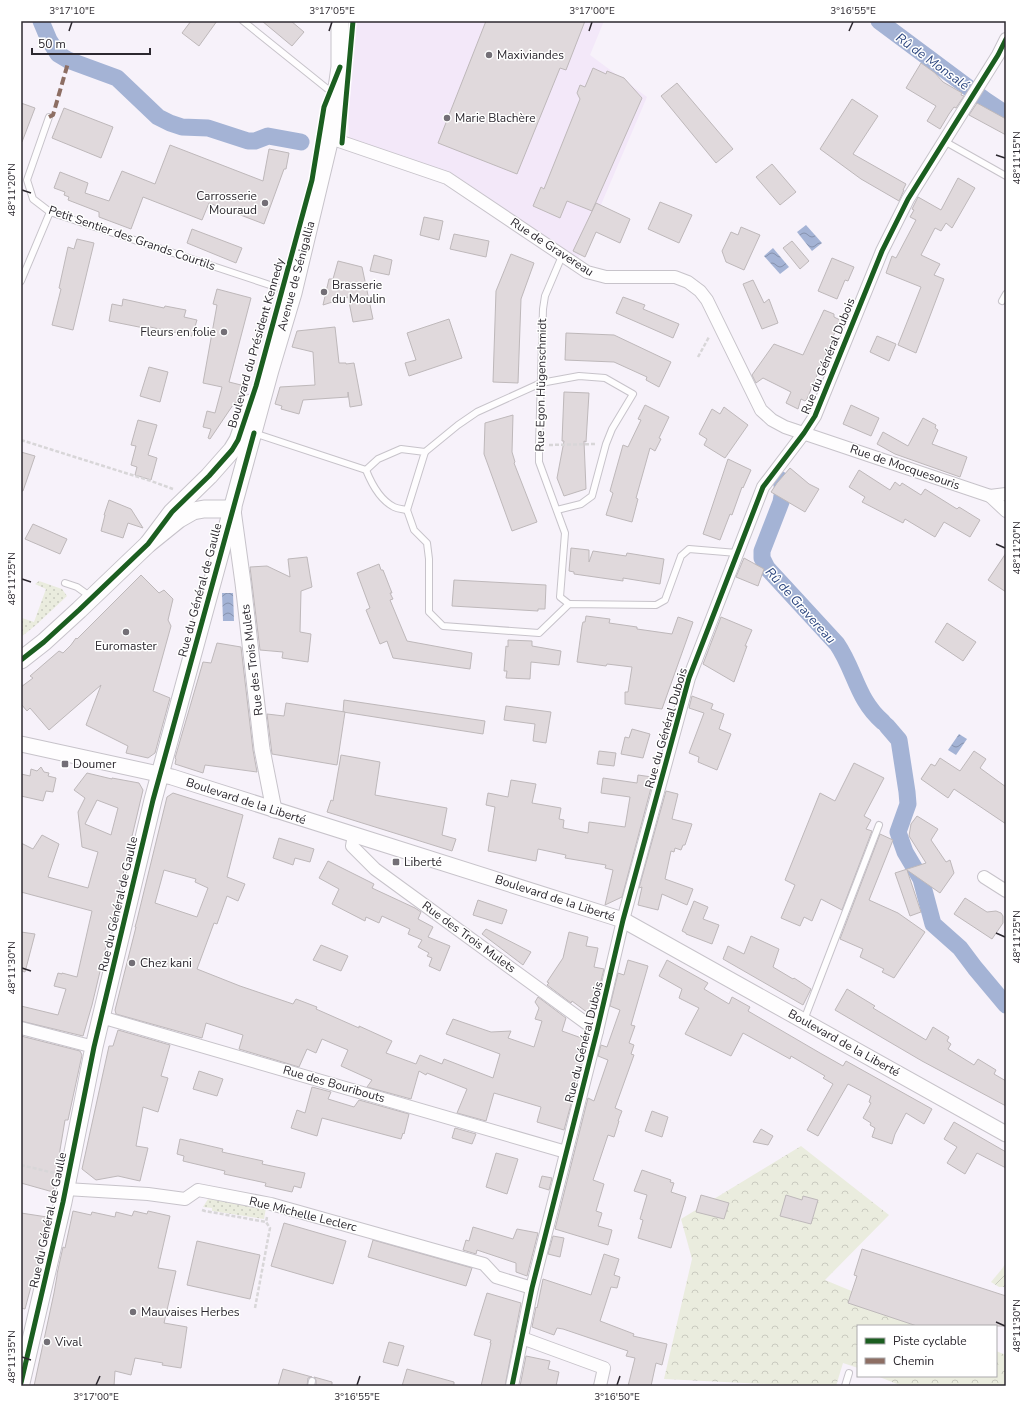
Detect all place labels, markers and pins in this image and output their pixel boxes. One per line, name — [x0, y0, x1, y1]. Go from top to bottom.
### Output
place label: Maxiviandes — [497, 47, 564, 63]
marker: Maxiviandes — [484, 50, 494, 60]
place label: Marie Blachère — [455, 110, 536, 126]
marker: Marie Blachère — [442, 113, 452, 123]
place label: Carrosserie Mouraud — [196, 188, 257, 218]
marker: Carrosserie Mouraud — [260, 198, 270, 208]
place label: Brasserie du Moulin — [332, 277, 386, 307]
marker: Brasserie du Moulin — [319, 287, 329, 297]
place label: Fleurs en folie — [140, 324, 216, 340]
marker: Fleurs en folie — [219, 327, 229, 337]
marker: Euromaster — [121, 627, 131, 637]
place label: Euromaster — [95, 638, 158, 654]
place label: Doumer — [73, 756, 117, 772]
marker: Doumer — [60, 759, 70, 769]
place label: Liberté — [404, 854, 442, 870]
marker: Liberté — [391, 857, 401, 867]
place label: Chez kani — [140, 955, 192, 971]
marker: Chez kani — [127, 958, 137, 968]
place label: Mauvaises Herbes — [141, 1304, 240, 1320]
marker: Mauvaises Herbes — [128, 1307, 138, 1317]
place label: Vival — [54, 1334, 82, 1350]
marker: Vival — [42, 1337, 52, 1347]

